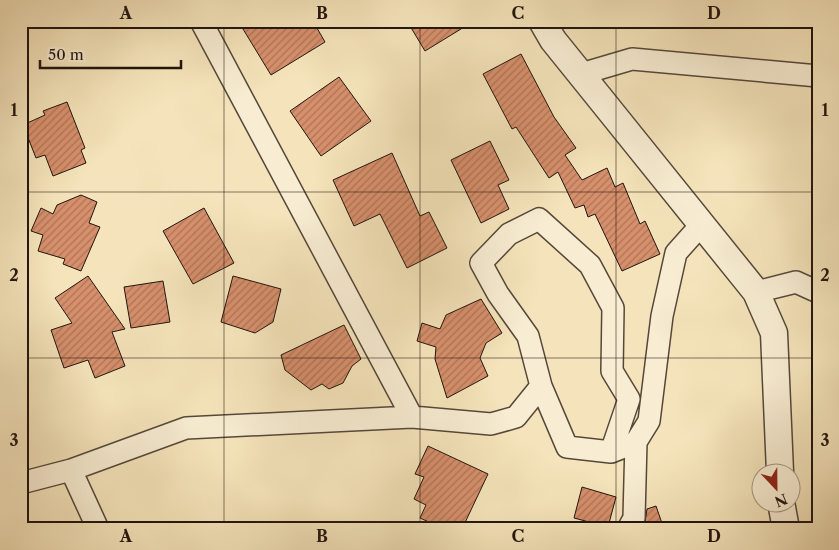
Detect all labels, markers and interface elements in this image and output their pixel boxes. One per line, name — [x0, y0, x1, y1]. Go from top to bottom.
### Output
text: A — [119, 3, 133, 23]
text: B — [316, 3, 328, 23]
text: C — [512, 3, 524, 23]
text: D — [707, 3, 721, 23]
scale bar — [40, 38, 181, 70]
text: 50 m — [48, 45, 84, 64]
text: 1 — [10, 100, 18, 120]
text: 1 — [821, 100, 829, 120]
text: 2 — [9, 265, 19, 285]
text: 2 — [820, 265, 830, 285]
text: 3 — [9, 430, 19, 450]
text: 3 — [820, 430, 830, 450]
north arrow — [752, 462, 802, 512]
text: N — [772, 489, 790, 511]
text: A — [119, 526, 133, 546]
text: B — [316, 526, 328, 546]
text: C — [512, 526, 524, 546]
text: D — [707, 526, 721, 546]

